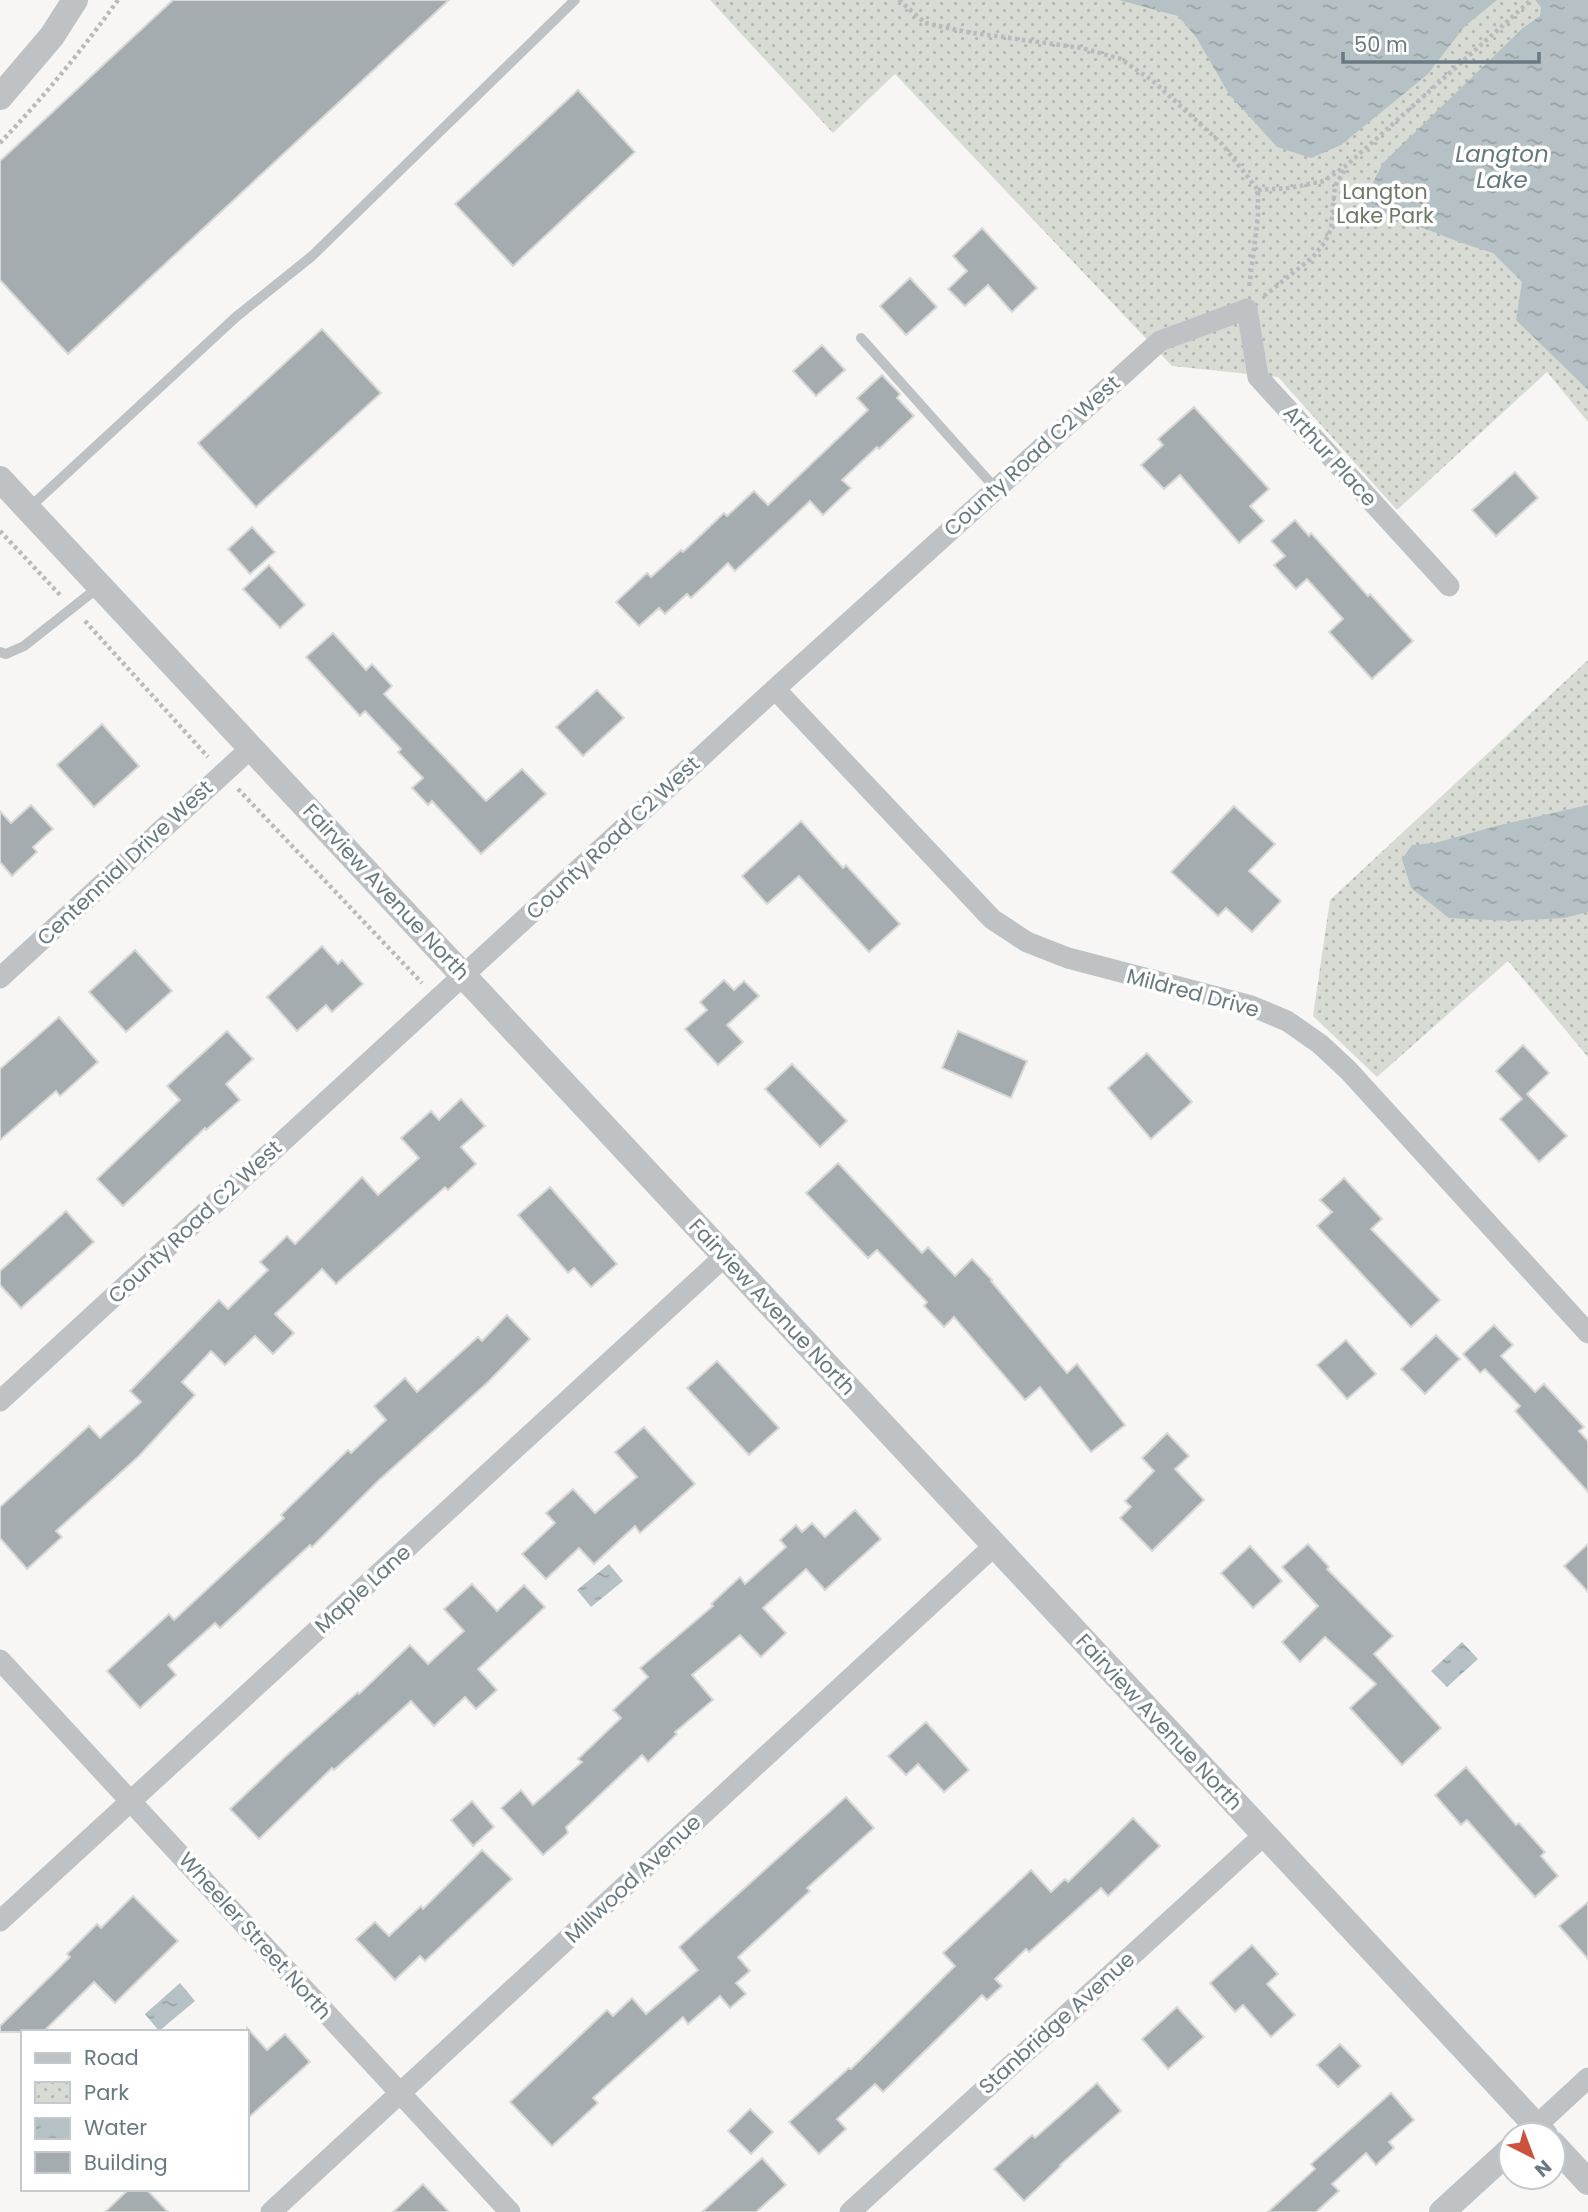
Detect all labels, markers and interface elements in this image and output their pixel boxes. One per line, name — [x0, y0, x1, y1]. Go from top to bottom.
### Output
scale bar — [1343, 21, 1539, 65]
text: 50 m — [1354, 30, 1408, 59]
water label: Langton Lake — [1455, 138, 1549, 196]
park label: Langton Lake Park — [1336, 177, 1434, 230]
street label: County Road C2 West — [937, 369, 1126, 543]
street label: Arthur Place — [1277, 399, 1384, 513]
street label: County Road C2 West — [519, 749, 706, 926]
street label: Centennial Drive West — [30, 773, 219, 952]
street label: Fairview Avenue North — [297, 797, 476, 986]
street label: Mildred Drive — [1124, 961, 1263, 1024]
street label: County Road C2 West — [101, 1133, 288, 1310]
street label: Fairview Avenue North — [683, 1212, 862, 1401]
street label: Maple Lane — [308, 1538, 417, 1640]
street label: Fairview Avenue North — [1070, 1627, 1249, 1816]
street label: Millwood Avenue — [558, 1808, 707, 1949]
street label: Wheeler Street North — [172, 1846, 338, 2026]
street label: Stanbridge Avenue — [972, 1945, 1141, 2101]
legend — [21, 2030, 248, 2191]
text: Road — [84, 2043, 139, 2072]
text: Park — [84, 2078, 129, 2107]
text: Water — [84, 2113, 147, 2142]
north arrow — [1497, 2121, 1567, 2191]
text: Building — [84, 2148, 168, 2177]
text: N — [1529, 2153, 1557, 2183]

